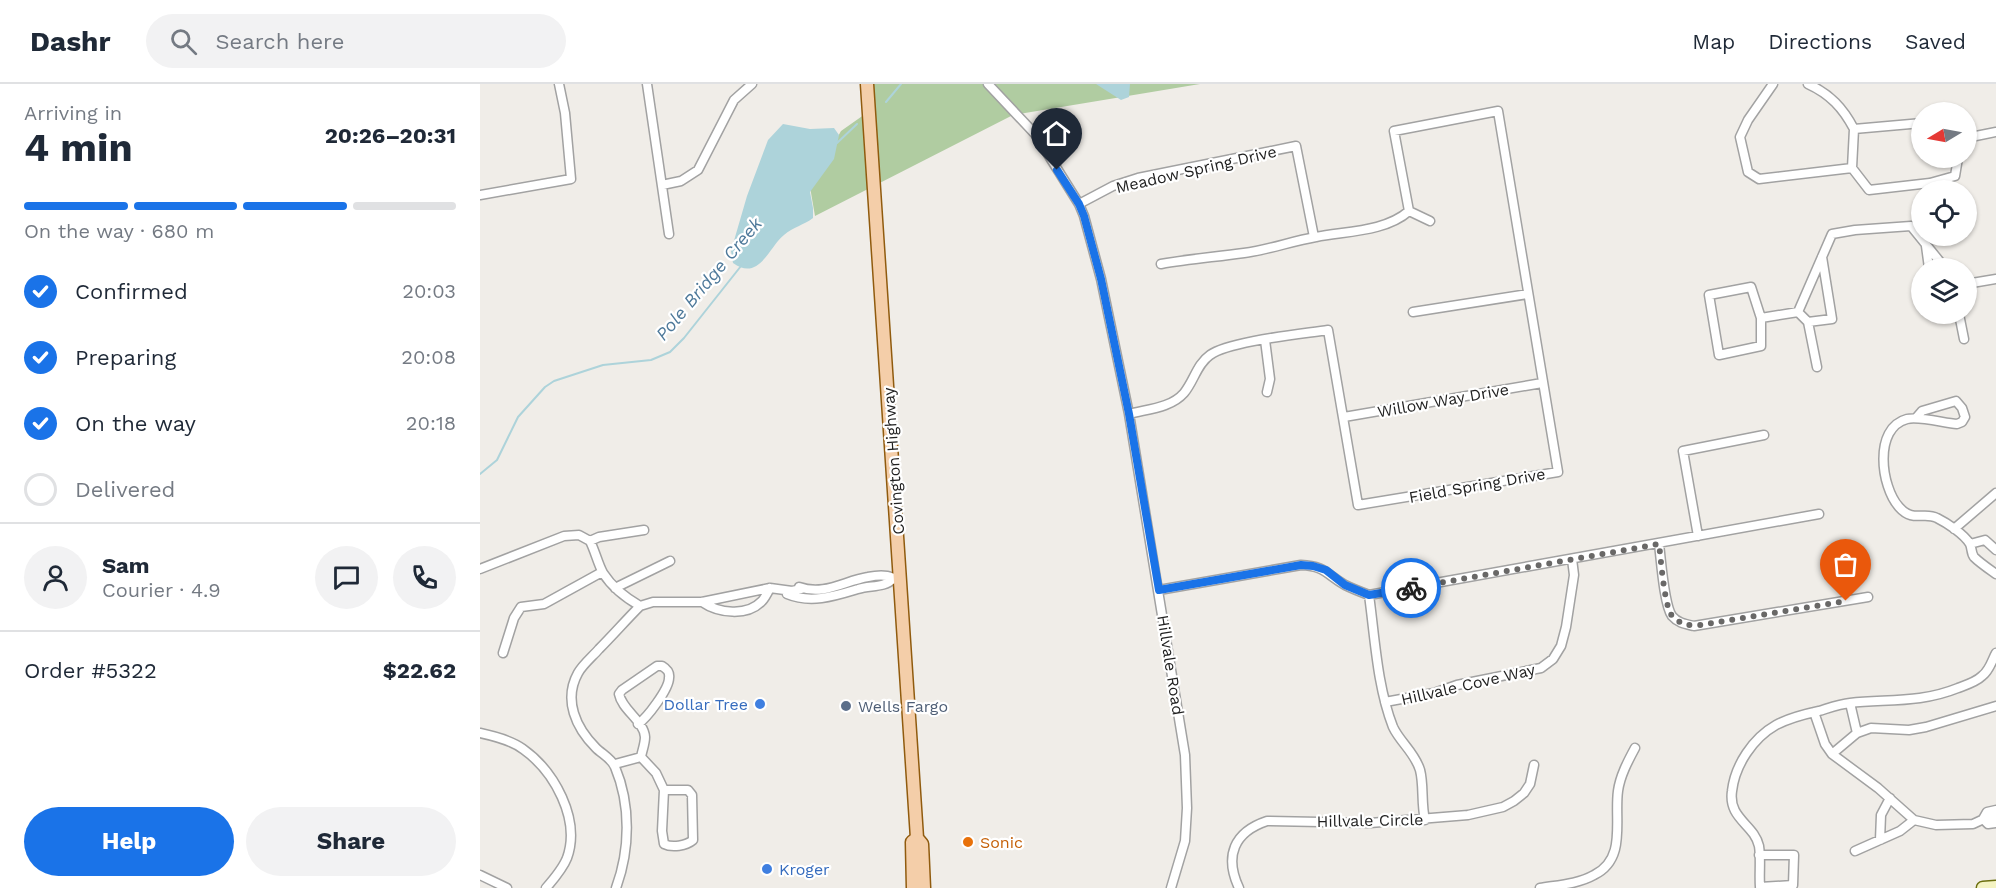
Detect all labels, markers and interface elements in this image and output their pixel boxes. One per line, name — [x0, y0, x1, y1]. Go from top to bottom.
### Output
search box — [146, 14, 566, 68]
text: Dashr — [30, 25, 110, 58]
icon: search — [167, 25, 200, 58]
text: Search here — [215, 29, 344, 54]
text: Map — [1692, 29, 1735, 54]
text: Directions — [1768, 29, 1872, 54]
text: Saved — [1905, 29, 1966, 54]
text: Arriving in — [24, 101, 122, 125]
north arrow — [1911, 102, 1977, 168]
map controls — [1911, 102, 1977, 324]
pin — [1031, 108, 1082, 170]
icon: home — [1040, 117, 1073, 150]
text: 20:26–20:31 — [325, 123, 456, 148]
text: 4 min — [24, 125, 133, 170]
street label: Meadow Spring Drive — [1114, 142, 1278, 197]
button: locate — [1911, 180, 1977, 246]
water label: Pole Bridge Creek — [651, 212, 767, 344]
text: On the way · 680 m — [24, 219, 214, 243]
button: layers — [1911, 258, 1977, 324]
icon: check — [24, 275, 57, 308]
text: Confirmed — [75, 279, 188, 304]
text: 20:03 — [402, 279, 456, 303]
icon: check — [24, 341, 57, 374]
text: Preparing — [75, 345, 176, 370]
text: 20:08 — [401, 345, 456, 369]
street label: Willow Way Drive — [1376, 380, 1510, 421]
street label: Covington Highway — [879, 386, 908, 535]
icon: check — [24, 407, 57, 440]
text: On the way — [75, 411, 196, 436]
text: 20:18 — [406, 411, 456, 435]
street label: Field Spring Drive — [1407, 464, 1547, 507]
text: Delivered — [75, 477, 175, 502]
pin — [1820, 539, 1871, 601]
button: person — [24, 546, 87, 609]
button: chat — [315, 546, 378, 609]
button: phone — [393, 546, 456, 609]
icon: bag — [1829, 548, 1862, 581]
text: Sam — [102, 553, 150, 578]
courier — [1381, 558, 1441, 618]
icon: bike — [1395, 572, 1428, 605]
text: Courier · 4.9 — [102, 578, 221, 602]
street label: Hillvale Road — [1153, 614, 1188, 717]
text: Order #5322 — [24, 658, 157, 683]
text: $22.62 — [383, 658, 456, 683]
street label: Hillvale Cove Way — [1399, 660, 1538, 709]
place label: Dollar Tree — [664, 695, 748, 714]
marker: Dollar Tree — [753, 697, 767, 711]
place label: Wells Fargo — [858, 697, 948, 716]
marker: Wells Fargo — [839, 699, 853, 713]
button: Help — [24, 807, 234, 876]
button: Share — [246, 807, 456, 876]
street label: Hillvale Circle — [1316, 810, 1424, 831]
place label: Sonic — [980, 833, 1023, 852]
marker: Sonic — [961, 835, 975, 849]
place label: Kroger — [779, 860, 830, 879]
marker: Kroger — [760, 862, 774, 876]

